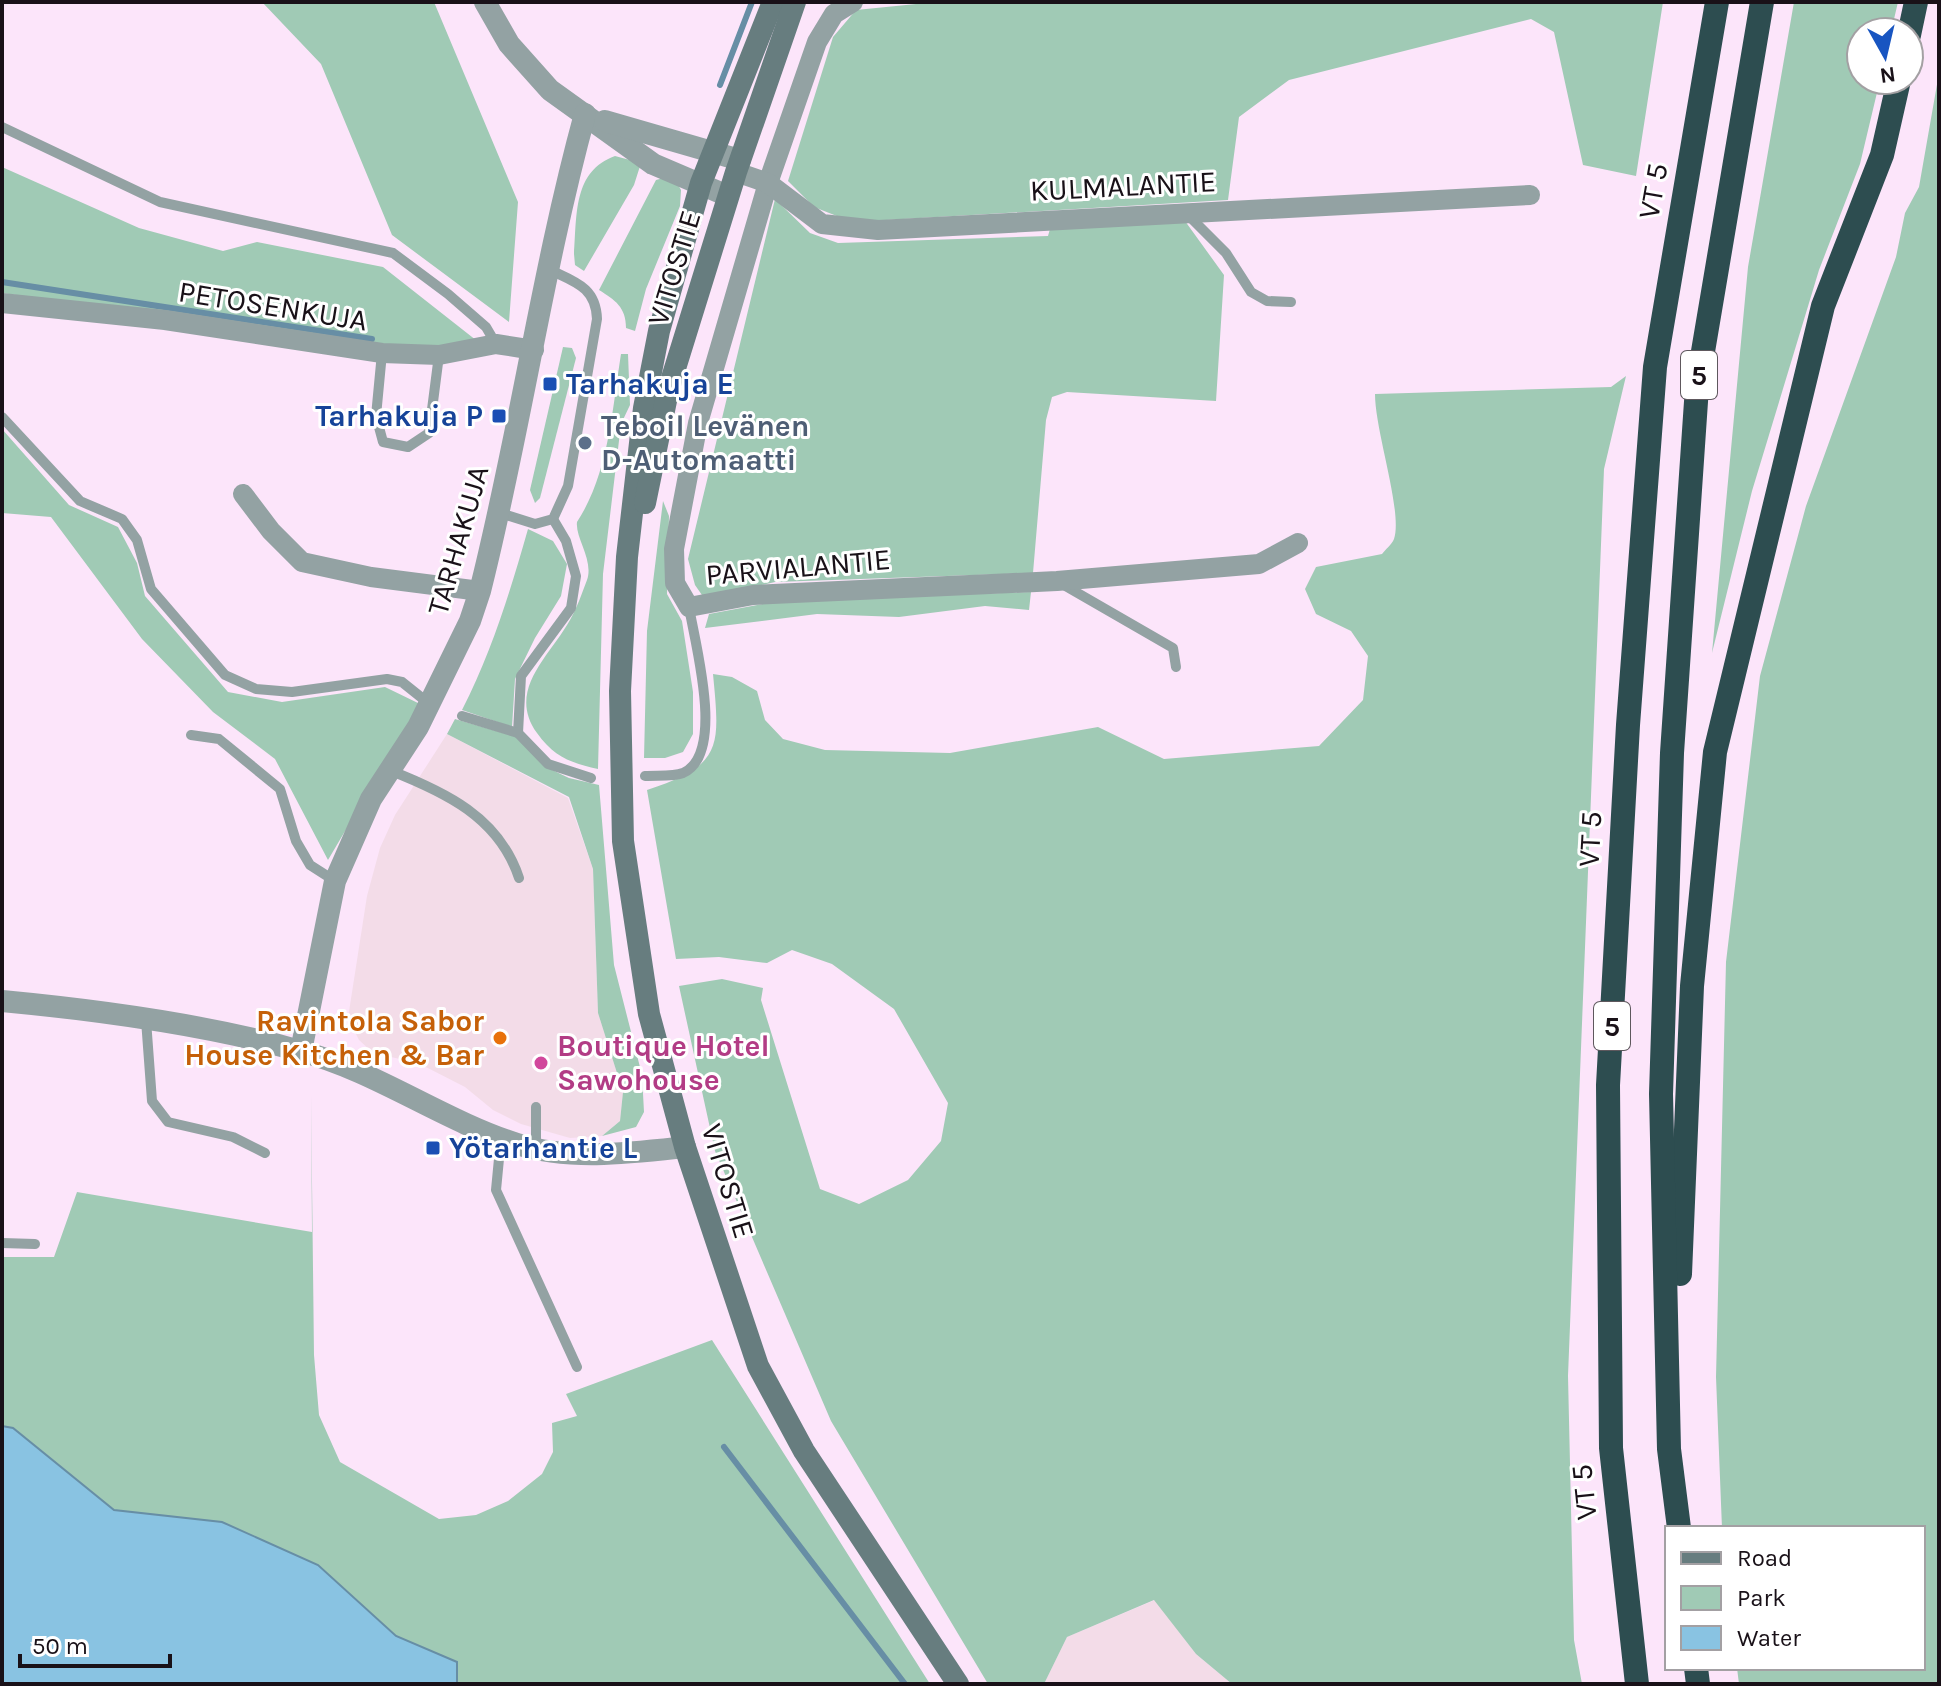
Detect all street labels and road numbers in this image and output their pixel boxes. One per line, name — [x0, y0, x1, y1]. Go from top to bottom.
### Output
street label: VT 5 — [1630, 160, 1676, 222]
street label: KULMALANTIE — [1029, 163, 1217, 209]
street label: VITOSTIE — [640, 206, 708, 330]
street label: PETOSENKUJA — [176, 273, 370, 339]
road number: 5 — [1681, 351, 1717, 399]
street label: TARHAKUJA — [419, 461, 497, 619]
street label: PARVIALANTIE — [704, 541, 892, 593]
street label: VT 5 — [1571, 810, 1609, 868]
road number: 5 — [1594, 1002, 1630, 1050]
street label: VITOSTIE — [694, 1119, 762, 1243]
street label: VT 5 — [1563, 1462, 1605, 1522]

